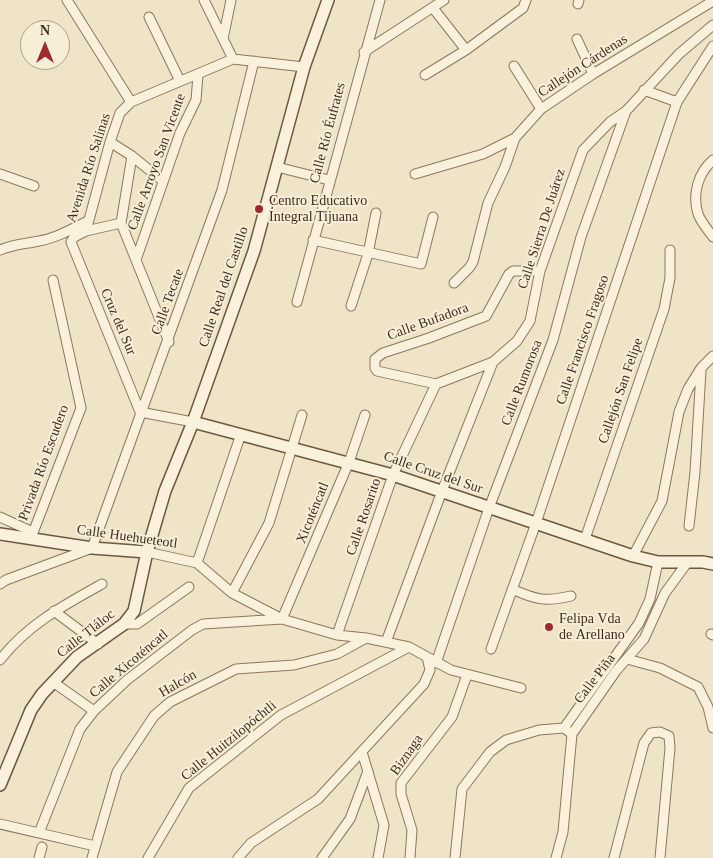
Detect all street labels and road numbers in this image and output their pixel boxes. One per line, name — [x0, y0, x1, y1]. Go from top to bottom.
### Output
street label: Callejón Cárdenas — [535, 31, 631, 101]
street label: Calle Río Éufrates — [307, 81, 349, 185]
street label: Calle Arroyo San Vicente — [124, 91, 190, 233]
street label: Avenida Río Salinas — [63, 111, 115, 225]
street label: Calle Sierra De Juárez — [515, 167, 569, 291]
street label: Calle Real del Castillo — [195, 225, 253, 349]
street label: Calle Tecate — [148, 267, 188, 337]
street label: Calle Francisco Fragoso — [553, 273, 613, 407]
street label: Cruz del Sur — [96, 286, 140, 358]
street label: Calle Bufadora — [385, 300, 471, 344]
street label: Callejón San Felipe — [595, 336, 647, 446]
street label: Calle Rumorosa — [498, 338, 546, 428]
street label: Privada Río Escudero — [15, 403, 73, 523]
street label: Calle Cruz del Sur — [381, 448, 485, 498]
street label: Calle Rosarito — [343, 476, 385, 558]
street label: Xicoténcatl — [293, 480, 333, 546]
street label: Calle Huehueteotl — [76, 522, 178, 552]
street label: Calle Tláloc — [54, 606, 118, 662]
street label: Calle Xicoténcatl — [86, 626, 172, 702]
street label: Calle Piña — [571, 651, 619, 707]
street label: Halcón — [156, 667, 200, 701]
street label: Calle Huitzilopóchtli — [178, 697, 280, 785]
street label: Biznaga — [387, 731, 427, 779]

